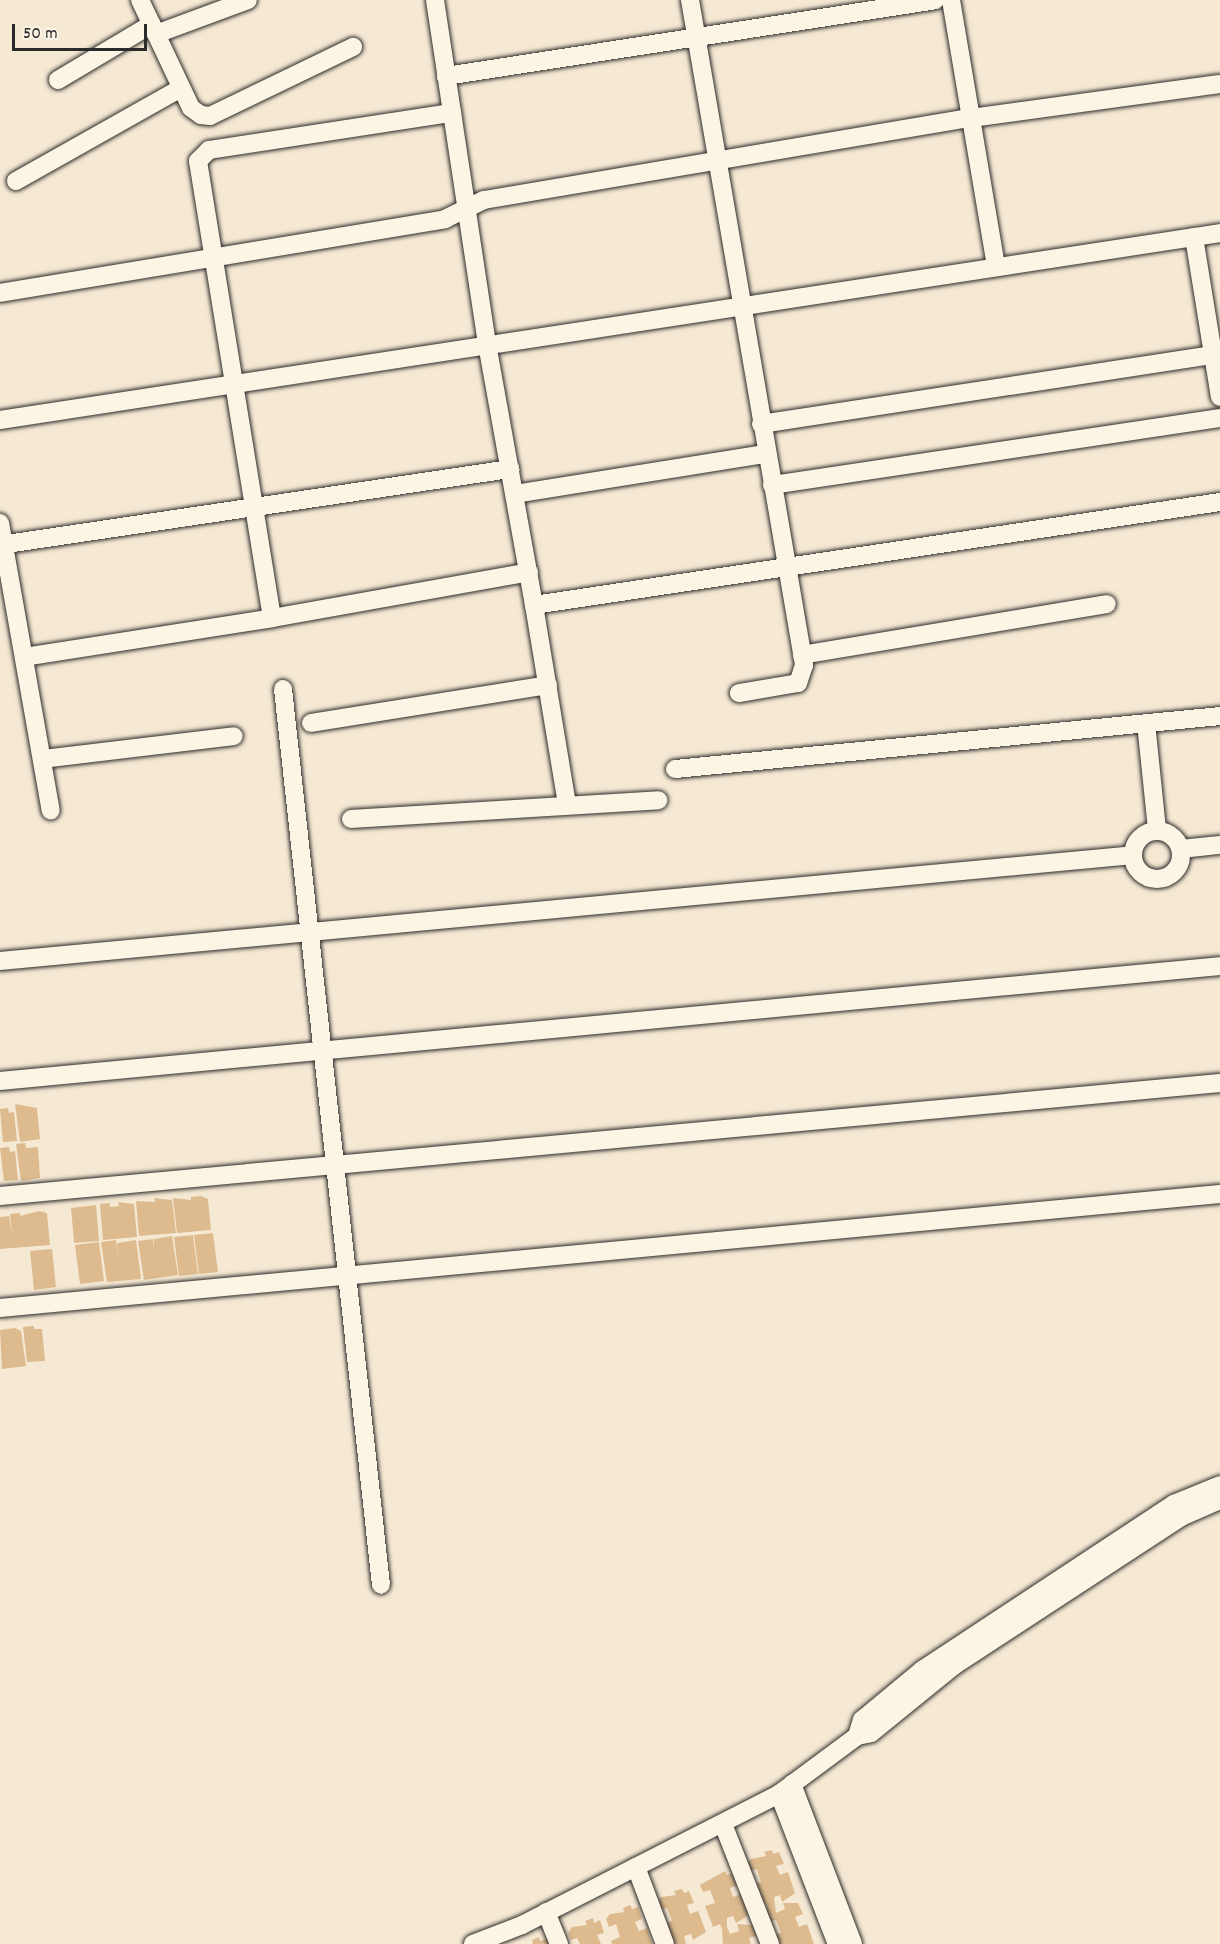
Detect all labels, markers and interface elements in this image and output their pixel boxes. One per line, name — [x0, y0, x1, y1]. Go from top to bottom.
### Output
scale bar — [15, 12, 150, 50]
text: 50 m — [23, 22, 58, 47]

